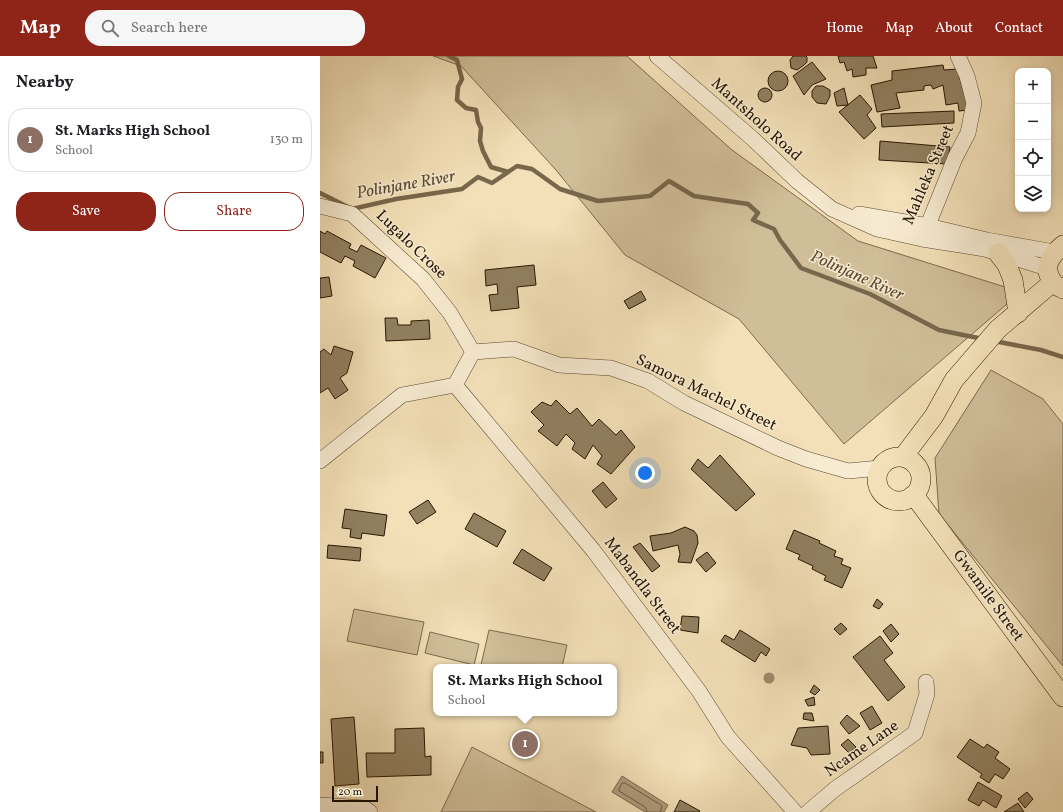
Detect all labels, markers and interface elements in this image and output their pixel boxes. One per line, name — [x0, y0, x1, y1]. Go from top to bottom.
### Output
search box — [85, 10, 365, 46]
text: Map — [20, 15, 61, 41]
icon: search — [99, 17, 121, 39]
text: Search here — [131, 18, 208, 39]
text: Home — [826, 19, 863, 38]
text: Map — [885, 19, 913, 38]
text: About — [935, 19, 973, 38]
text: Contact — [995, 19, 1043, 38]
map controls — [1015, 68, 1051, 212]
button: + — [1015, 68, 1051, 104]
text: Nearby — [16, 71, 74, 94]
street label: Mantsholo Road — [706, 73, 806, 167]
button: − — [1015, 104, 1051, 140]
text: St. Marks High School — [55, 121, 210, 142]
street label: Mahleka Street — [898, 121, 960, 228]
text: 1 — [27, 131, 33, 149]
text: 130 m — [270, 131, 303, 149]
button: locate — [1015, 140, 1051, 176]
text: School — [55, 142, 93, 160]
water label: Polinjane River — [355, 165, 458, 205]
button: layers — [1015, 176, 1051, 212]
button: Save — [16, 192, 156, 231]
button: Share — [164, 192, 304, 231]
street label: Lugalo Crose — [371, 206, 451, 284]
water label: Polinjane River — [807, 245, 908, 307]
street label: Samora Machel Street — [632, 349, 780, 437]
your location — [635, 463, 655, 483]
street label: Mabandla Street — [598, 533, 686, 639]
street label: Gwamile Street — [947, 546, 1029, 647]
popup — [433, 664, 617, 716]
text: St. Marks High School — [447, 671, 603, 692]
text: School — [447, 692, 485, 710]
street label: Ncame Lane — [820, 715, 904, 783]
pin: 1 — [512, 729, 538, 759]
scale bar — [332, 784, 378, 803]
text: 20 m — [338, 785, 362, 800]

